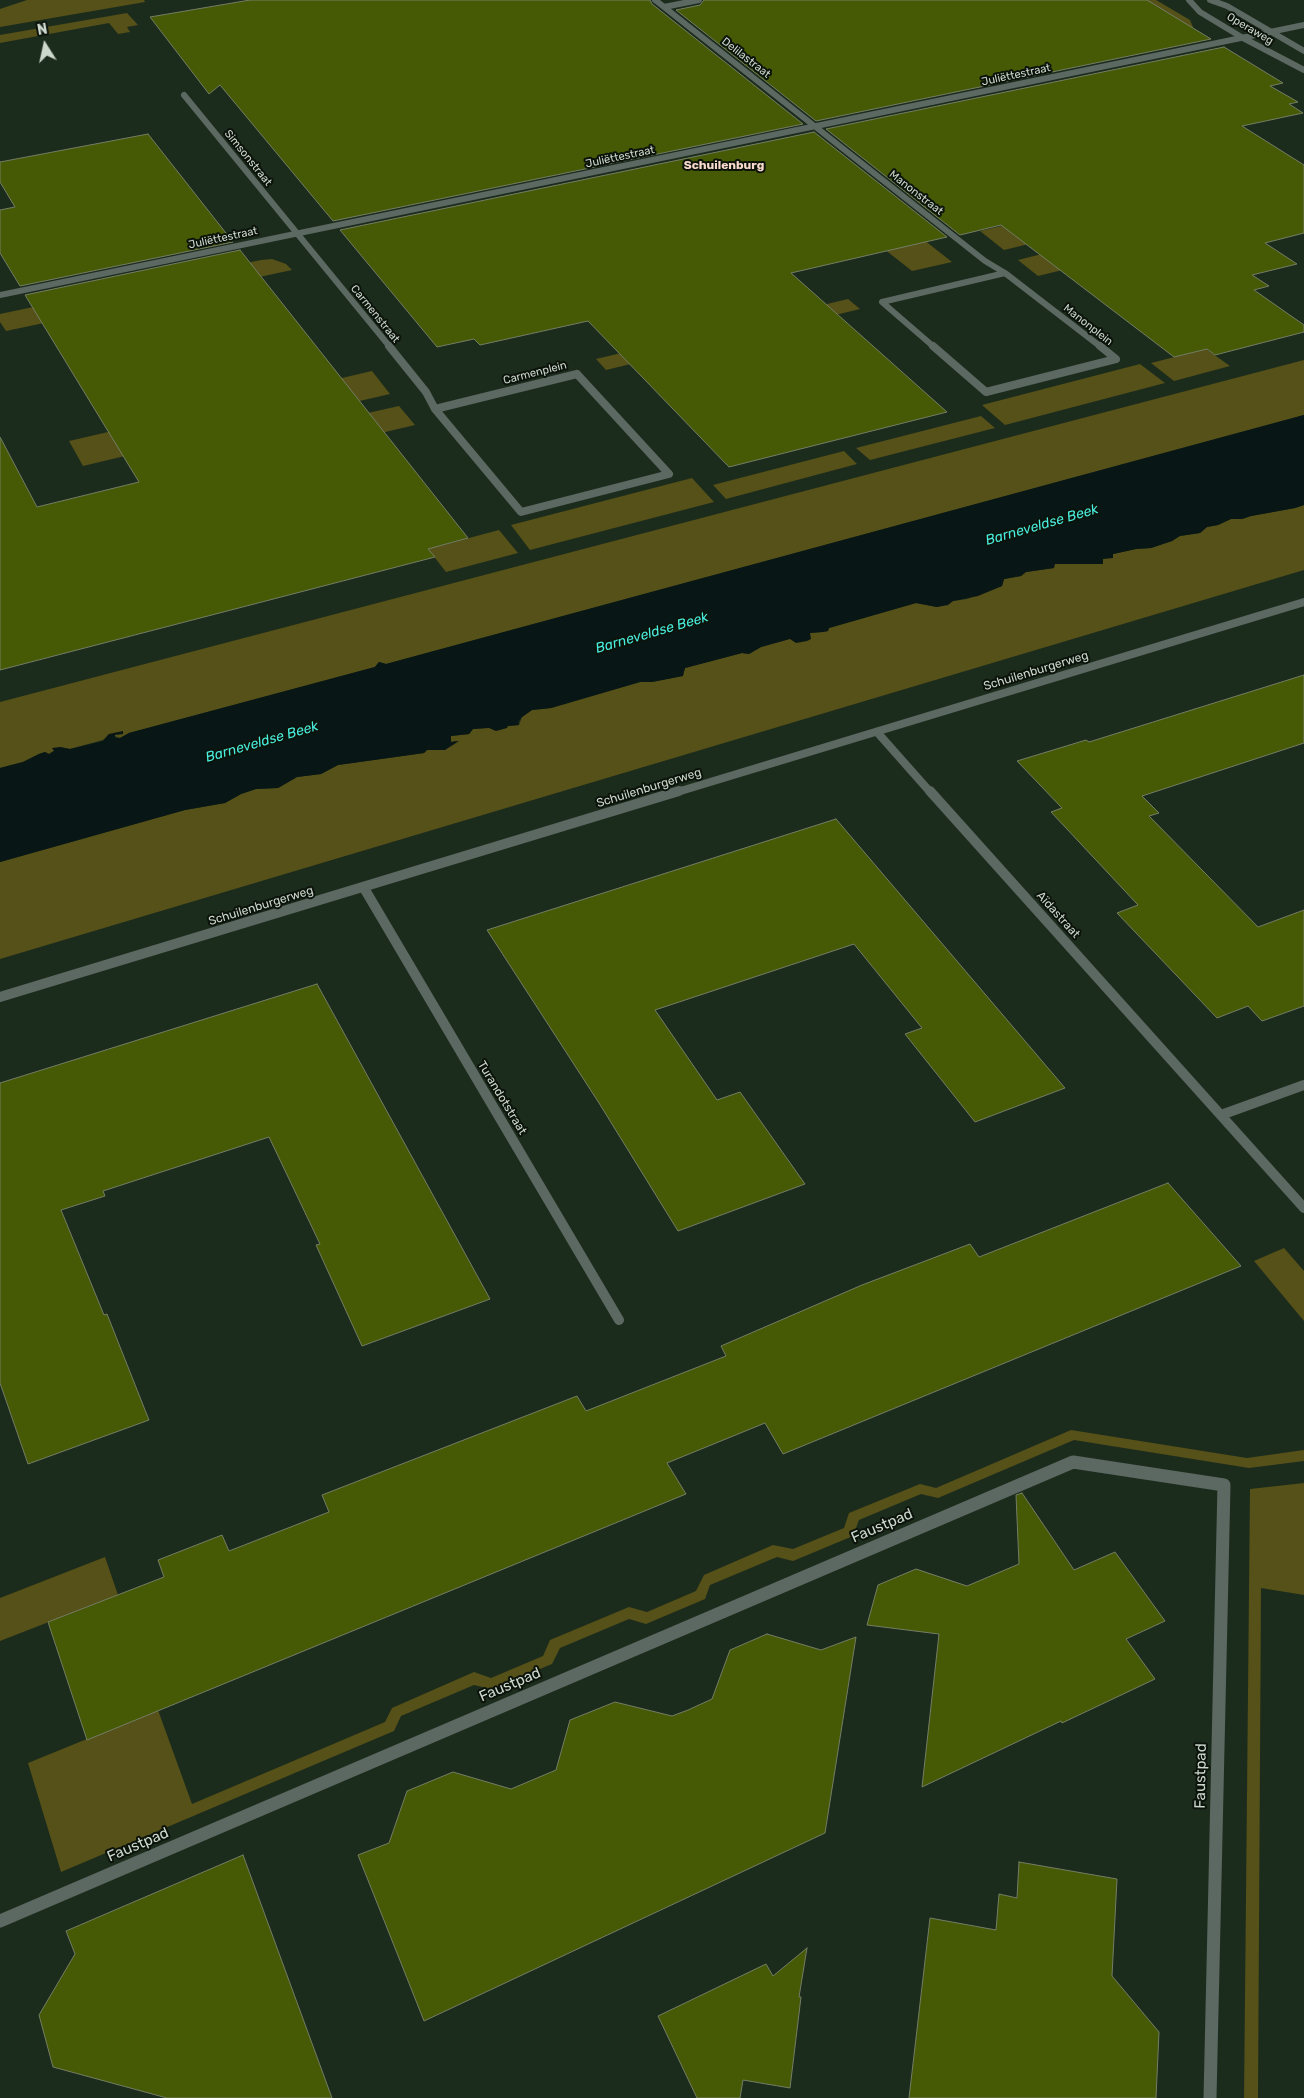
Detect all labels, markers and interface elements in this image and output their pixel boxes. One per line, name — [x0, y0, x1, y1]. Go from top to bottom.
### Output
street label: Operaweg — [1224, 10, 1276, 48]
north arrow — [20, 20, 70, 70]
text: N — [36, 20, 49, 39]
street label: Delilastraat — [719, 35, 773, 81]
street label: Juliëttestraat — [980, 61, 1052, 89]
street label: Simsonstraat — [221, 127, 275, 189]
street label: Juliëttestraat — [584, 143, 656, 171]
district label: Schuilenburg — [684, 159, 764, 173]
street label: Manonstraat — [886, 168, 946, 218]
street label: Juliëttestraat — [187, 224, 259, 252]
street label: Carmenstraat — [348, 282, 402, 346]
street label: Manonplein — [1061, 302, 1115, 348]
street label: Carmenplein — [502, 359, 568, 387]
water label: Barneveldse Beek — [984, 501, 1100, 549]
water label: Barneveldse Beek — [594, 609, 710, 657]
street label: Schuilenburgerweg — [982, 648, 1090, 694]
water label: Barneveldse Beek — [204, 718, 320, 766]
street label: Schuilenburgerweg — [595, 765, 703, 811]
street label: Schuilenburgerweg — [207, 883, 315, 929]
street label: Aïdastraat — [1033, 889, 1083, 941]
street label: Turandotstraat — [474, 1059, 530, 1137]
street label: Faustpad — [848, 1505, 916, 1547]
street label: Faustpad — [476, 1664, 544, 1706]
street label: Faustpad — [1191, 1743, 1211, 1809]
street label: Faustpad — [104, 1824, 172, 1866]

